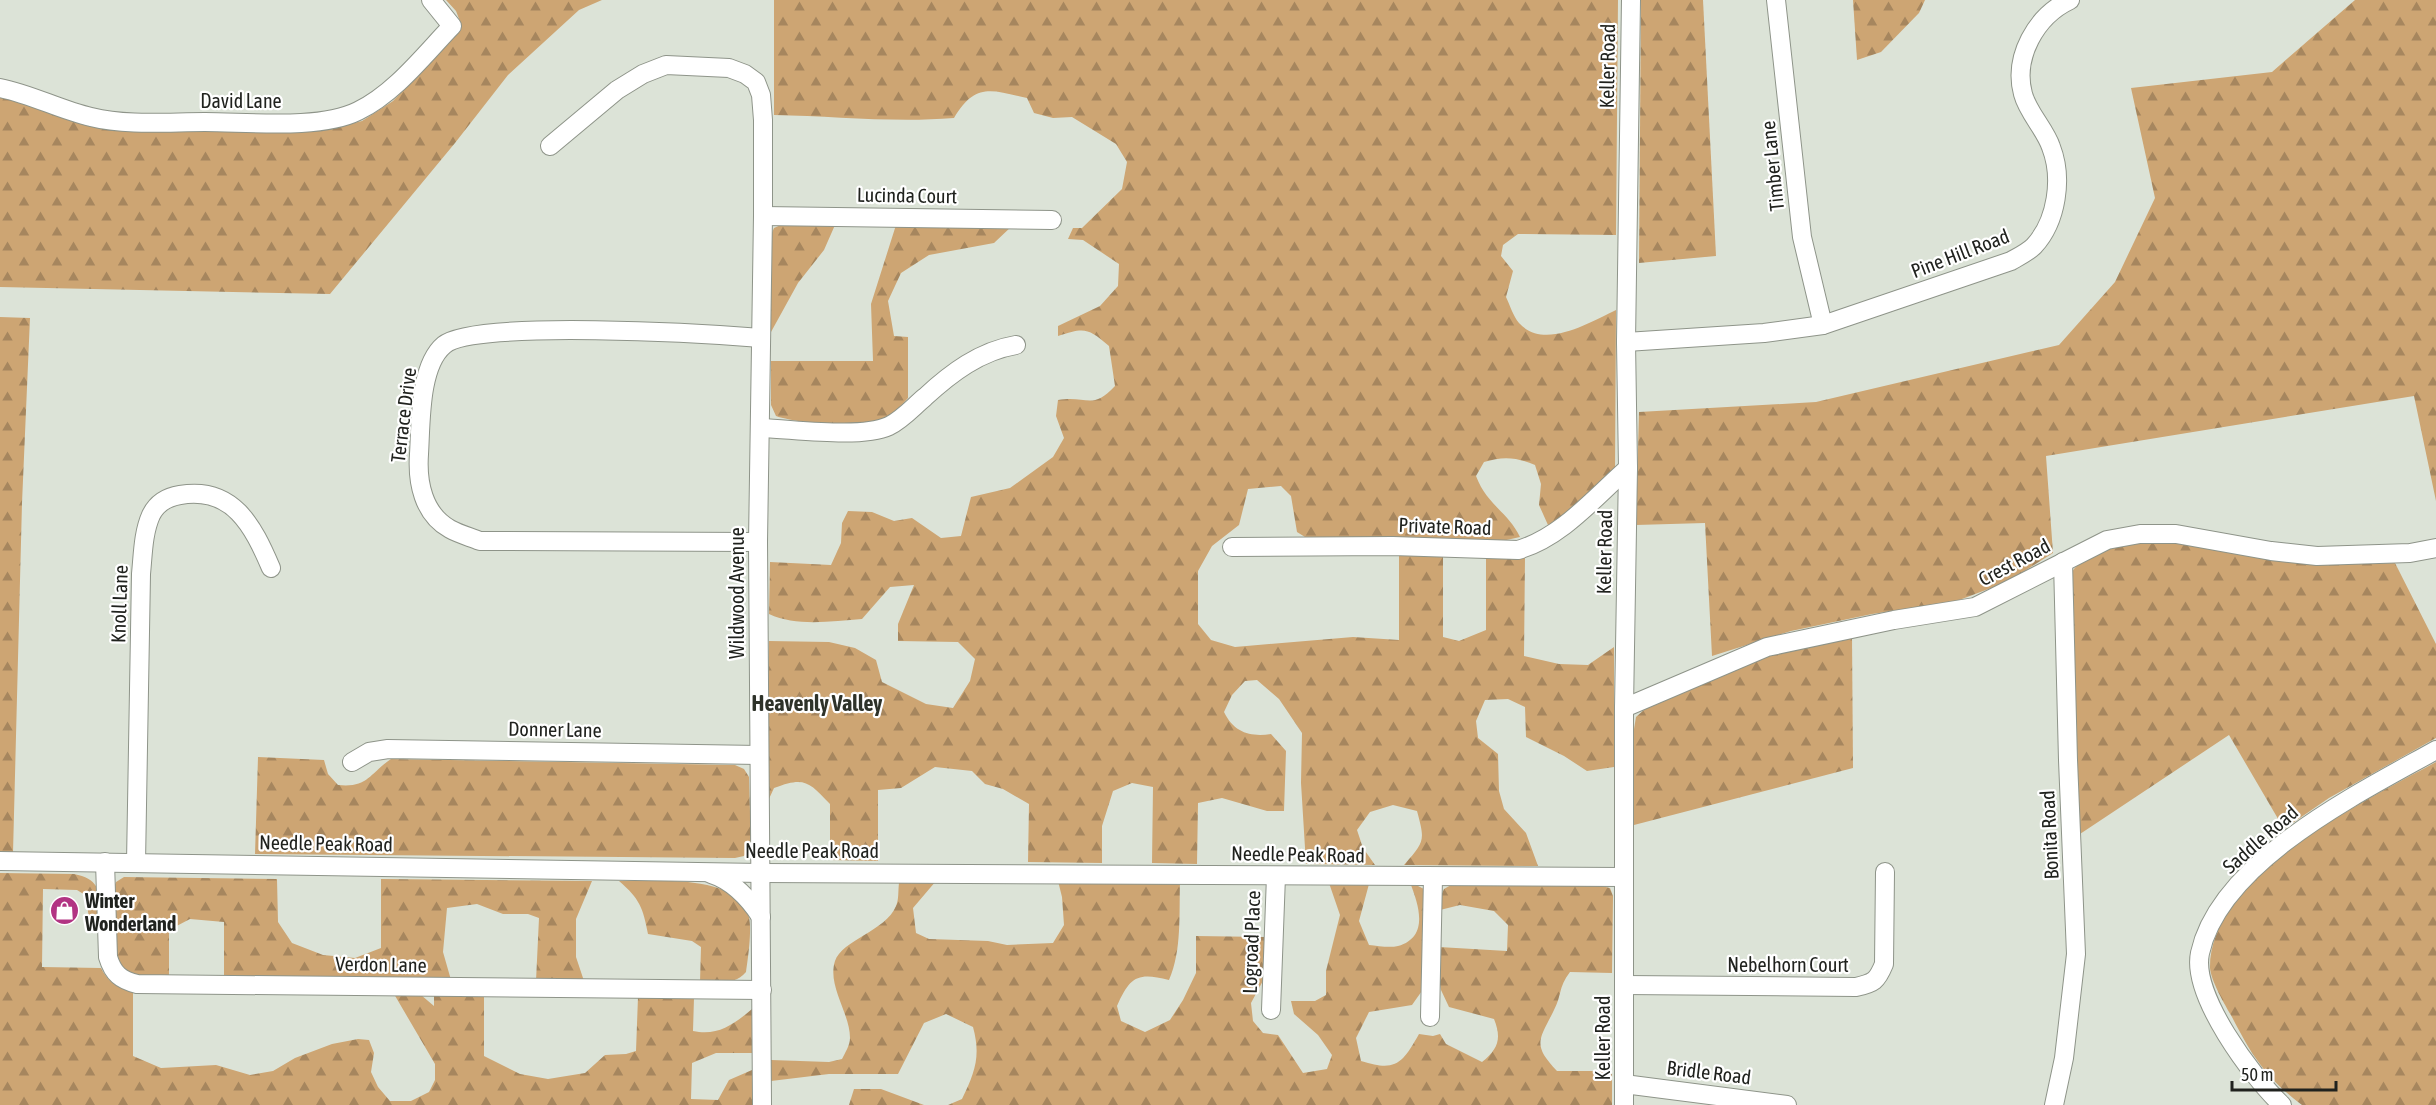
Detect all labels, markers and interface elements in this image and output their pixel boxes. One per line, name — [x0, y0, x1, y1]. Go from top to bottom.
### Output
street label: Keller Road — [1595, 23, 1619, 109]
street label: David Lane — [200, 89, 282, 112]
street label: Timber Lane — [1756, 120, 1788, 212]
street label: Lucinda Court — [857, 183, 958, 207]
street label: Pine Hill Road — [1908, 224, 2012, 282]
street label: Terrace Drive — [386, 366, 420, 464]
street label: Keller Road — [1592, 509, 1616, 595]
street label: Private Road — [1398, 513, 1492, 539]
street label: Wildwood Avenue — [725, 527, 748, 659]
street label: Crest Road — [1974, 534, 2054, 590]
street label: Knoll Lane — [106, 565, 132, 643]
district label: Heavenly Valley — [752, 690, 882, 716]
street label: Donner Lane — [508, 717, 602, 741]
street label: Bonita Road — [2035, 790, 2063, 880]
street label: Saddle Road — [2218, 800, 2302, 878]
street label: Needle Peak Road — [259, 830, 393, 856]
street label: Needle Peak Road — [745, 839, 879, 862]
street label: Needle Peak Road — [1231, 841, 1365, 867]
place label: Winter Wonderland — [84, 889, 176, 935]
street label: Logroad Place — [1238, 890, 1264, 994]
shop icon: Winter Wonderland — [48, 895, 80, 927]
street label: Verdon Lane — [335, 952, 427, 976]
street label: Nebelhorn Court — [1727, 953, 1849, 976]
street label: Keller Road — [1591, 996, 1614, 1080]
scale bar — [2232, 1054, 2336, 1092]
street label: Bridle Road — [1666, 1055, 1752, 1089]
text: 50 m — [2241, 1064, 2273, 1085]

